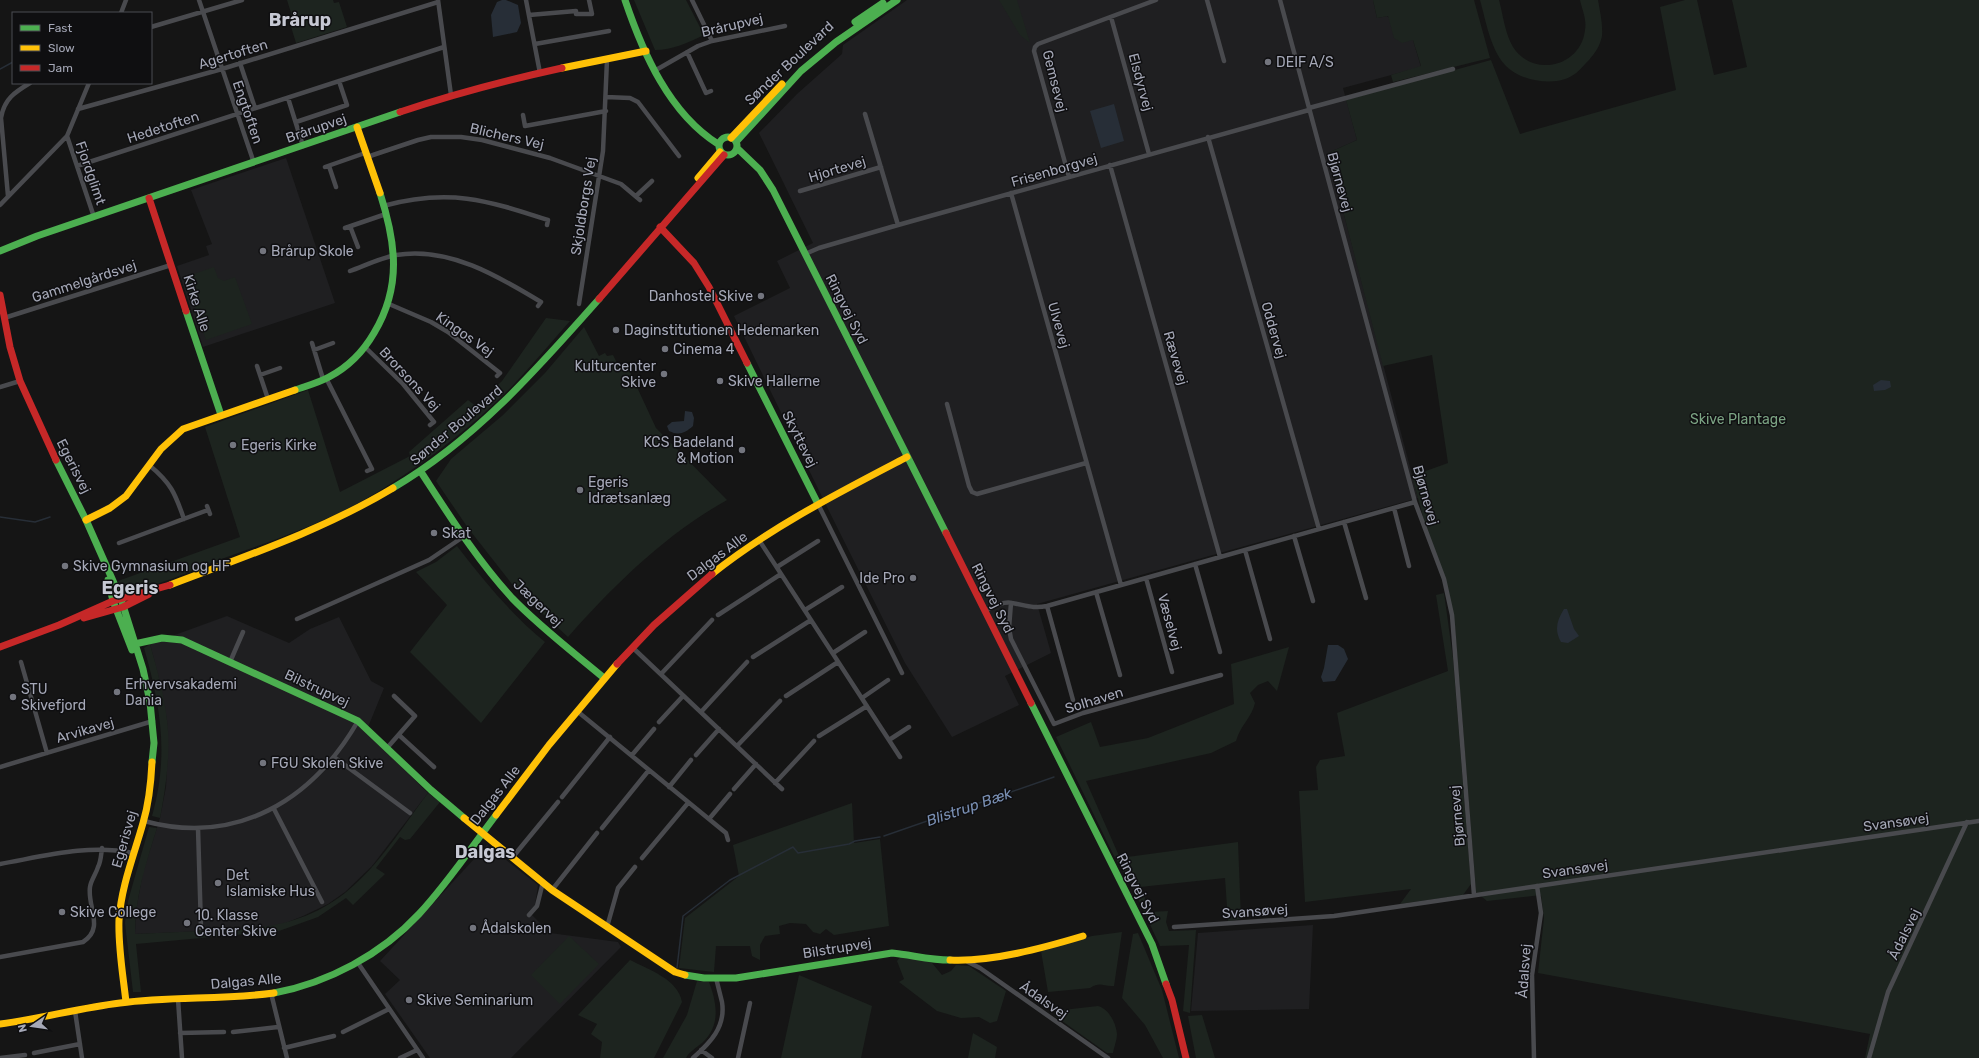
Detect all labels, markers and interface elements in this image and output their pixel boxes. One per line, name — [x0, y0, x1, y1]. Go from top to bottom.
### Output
district label: Brårup — [269, 9, 331, 31]
street label: Brårupvej — [700, 10, 765, 41]
legend — [12, 12, 152, 84]
street label: Sønder Boulevard — [741, 18, 837, 109]
text: Fast — [48, 21, 72, 35]
street label: Agertoften — [197, 36, 270, 73]
text: Slow — [48, 41, 75, 55]
street label: Gemsevej — [1039, 48, 1070, 114]
street label: Elsdyrvej — [1125, 51, 1156, 113]
place label: DEIF A/S — [1276, 54, 1334, 71]
marker: DEIF A/S — [1263, 57, 1273, 67]
text: Jam — [48, 61, 73, 75]
street label: Engtoften — [229, 78, 266, 146]
street label: Hedetoften — [125, 108, 201, 147]
street label: Brårupvej — [284, 110, 349, 147]
street label: Blichers Vej — [468, 120, 546, 153]
street label: Fjordglimt — [72, 139, 110, 208]
street label: Frisenborgvej — [1009, 150, 1099, 191]
street label: Bjørnevej — [1323, 150, 1356, 214]
street label: Hjortevej — [806, 153, 868, 186]
street label: Skjoldborgs Vej — [567, 156, 600, 256]
place label: Brårup Skole — [271, 243, 354, 260]
marker: Brårup Skole — [258, 246, 268, 256]
street label: Gammelgårdsvej — [30, 257, 139, 306]
street label: Ringvej Syd — [822, 271, 871, 347]
street label: Kirke Alle — [179, 273, 214, 334]
place label: Danhostel Skive — [649, 288, 753, 305]
marker: Danhostel Skive — [756, 291, 766, 301]
street label: Ulvevej — [1044, 300, 1073, 350]
street label: Oddervej — [1257, 300, 1290, 360]
street label: Kingos Vej — [433, 308, 497, 361]
place label: Daginstitutionen Hedemarken — [624, 322, 819, 339]
marker: Daginstitutionen Hedemarken — [611, 325, 621, 335]
street label: Rævevej — [1160, 329, 1191, 387]
place label: Cinema 4 — [673, 341, 735, 358]
street label: Brorsons Vej — [376, 344, 444, 415]
marker: Cinema 4 — [660, 344, 670, 354]
place label: Kulturcenter Skive — [574, 358, 657, 391]
marker: Kulturcenter Skive — [659, 369, 669, 379]
place label: Skive Hallerne — [728, 373, 820, 390]
marker: Skive Hallerne — [715, 376, 725, 386]
street label: Sønder Boulevard — [407, 382, 506, 469]
street label: Skyttevej — [778, 408, 821, 470]
park label: Skive Plantage — [1690, 411, 1786, 428]
place label: KCS Badeland & Motion — [643, 434, 734, 467]
street label: Egerisvej — [53, 436, 95, 496]
place label: Egeris Kirke — [241, 437, 317, 454]
marker: Egeris Kirke — [228, 440, 238, 450]
marker: KCS Badeland & Motion — [737, 445, 747, 455]
street label: Bjørnevej — [1409, 463, 1442, 527]
place label: Egeris Idrætsanlæg — [588, 474, 671, 507]
marker: Egeris Idrætsanlæg — [575, 485, 585, 495]
place label: Skat — [442, 525, 471, 542]
marker: Skat — [429, 528, 439, 538]
street label: Dalgas Alle — [684, 528, 751, 585]
place label: Skive Gymnasium og HF — [73, 558, 230, 575]
street label: Ringvej Syd — [968, 560, 1017, 636]
marker: Skive Gymnasium og HF — [60, 561, 70, 571]
place label: Ide Pro — [859, 570, 905, 587]
marker: Ide Pro — [908, 573, 918, 583]
street label: Jægervej — [510, 576, 566, 631]
district label: Egeris — [102, 577, 158, 599]
street label: Væselvej — [1154, 592, 1185, 652]
street label: Bilstrupvej — [282, 666, 352, 711]
place label: Erhvervsakademi Dania — [125, 676, 237, 709]
place label: STU Skivefjord — [21, 681, 86, 714]
street label: Solhaven — [1063, 684, 1125, 717]
marker: Erhvervsakademi Dania — [112, 687, 122, 697]
marker: STU Skivefjord — [8, 692, 18, 702]
street label: Arvikavej — [54, 714, 116, 747]
place label: FGU Skolen Skive — [271, 755, 383, 772]
marker: FGU Skolen Skive — [258, 758, 268, 768]
street label: Dalgas Alle — [467, 762, 524, 829]
water label: Blistrup Bæk — [924, 784, 1014, 830]
street label: Bjørnevej — [1446, 785, 1469, 847]
street label: Egerisvej — [108, 808, 141, 870]
street label: Svansøvej — [1862, 809, 1930, 836]
district label: Dalgas — [455, 841, 515, 863]
street label: Ringvej Syd — [1113, 850, 1162, 926]
street label: Svansøvej — [1541, 856, 1609, 883]
place label: Det Islamiske Hus — [226, 867, 315, 900]
marker: Det Islamiske Hus — [213, 878, 223, 888]
street label: Svansøvej — [1221, 901, 1289, 922]
place label: Skive College — [70, 904, 156, 921]
street label: Ådalsvej — [1884, 906, 1924, 962]
marker: Skive College — [57, 907, 67, 917]
place label: 10. Klasse Center Skive — [195, 907, 277, 940]
marker: 10. Klasse Center Skive — [182, 918, 192, 928]
place label: Ådalskolen — [481, 919, 552, 937]
marker: Ådalskolen — [468, 923, 478, 933]
street label: Bilstrupvej — [801, 935, 873, 962]
street label: Ådalsvej — [1513, 943, 1535, 999]
street label: Dalgas Alle — [210, 970, 282, 993]
street label: Ådalsvej — [1016, 977, 1072, 1023]
place label: Skive Seminarium — [417, 992, 533, 1009]
marker: Skive Seminarium — [404, 995, 414, 1005]
north arrow — [12, 1006, 52, 1046]
text: N — [16, 1023, 30, 1033]

